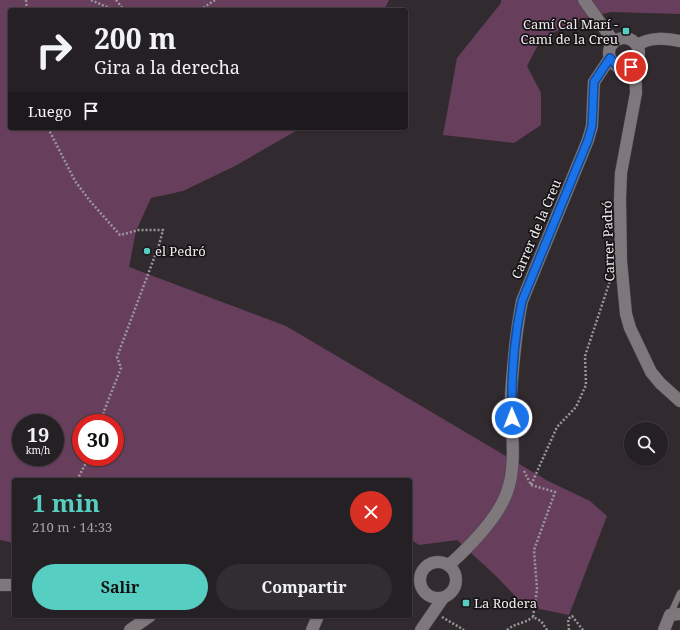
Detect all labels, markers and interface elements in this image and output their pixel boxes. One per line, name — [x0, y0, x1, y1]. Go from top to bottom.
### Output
place label: Camí Cal Marí - Camí de la Creu — [521, 15, 618, 48]
text: 200 m — [94, 19, 176, 57]
icon: right — [28, 24, 80, 76]
marker: Camí Cal Marí - Camí de la Creu — [621, 26, 631, 36]
pin — [614, 50, 648, 84]
text: Gira a la derecha — [94, 55, 240, 79]
icon: arrive — [620, 56, 642, 78]
icon: arrive — [80, 100, 102, 122]
text: Luego — [28, 101, 72, 121]
street label: Carrer de la Creu — [507, 177, 565, 281]
street label: Carrer Padró — [598, 200, 618, 282]
place label: el Pedró — [155, 242, 206, 260]
marker: el Pedró — [142, 246, 152, 256]
position arrow — [491, 397, 533, 439]
speed limit sign: 30 — [72, 414, 124, 466]
text: 19 — [27, 421, 49, 448]
map controls — [624, 422, 668, 466]
button: search — [624, 422, 668, 466]
text: km/h — [26, 443, 50, 457]
text: 1 min — [32, 486, 100, 519]
button: close — [350, 491, 392, 533]
text: 210 m · 14:33 — [32, 518, 112, 536]
button: Salir — [32, 564, 208, 610]
button: Compartir — [216, 564, 392, 610]
place label: La Rodera — [474, 594, 537, 612]
marker: La Rodera — [461, 598, 471, 608]

